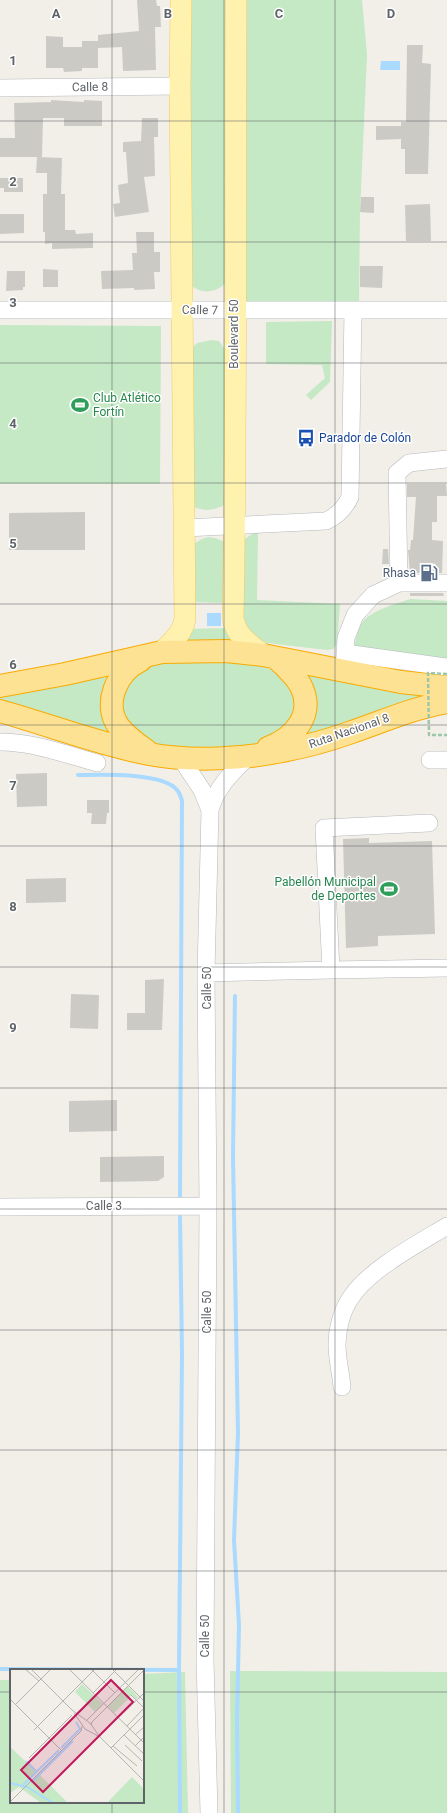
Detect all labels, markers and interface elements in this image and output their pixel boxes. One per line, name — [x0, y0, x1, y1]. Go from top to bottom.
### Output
text: A — [52, 6, 61, 21]
text: B — [164, 6, 172, 21]
text: C — [275, 6, 284, 21]
text: D — [387, 6, 395, 21]
text: 1 — [9, 53, 17, 68]
street label: Calle 8 — [72, 80, 109, 94]
text: 2 — [9, 174, 17, 189]
text: 3 — [9, 295, 17, 310]
street label: Boulevard 50 — [227, 299, 241, 369]
street label: Calle 7 — [182, 303, 219, 317]
place label: Club Atlético Fortín — [93, 391, 161, 419]
sports icon: Club Atlético Fortín — [70, 395, 90, 415]
text: 4 — [9, 416, 17, 431]
bus stop icon: Parador de Colón — [296, 428, 316, 448]
place label: Parador de Colón — [319, 431, 411, 445]
text: 5 — [9, 536, 17, 551]
fuel station icon: Rhasa — [419, 563, 439, 583]
place label: Rhasa — [383, 566, 416, 580]
text: 6 — [9, 657, 17, 672]
street label: Ruta Nacional 8 — [307, 711, 391, 751]
text: 7 — [9, 778, 17, 793]
place label: Pabellón Municipal de Deportes — [275, 875, 376, 903]
sports icon: Pabellón Municipal de Deportes — [379, 879, 399, 899]
text: 8 — [9, 899, 17, 914]
street label: Calle 50 — [200, 966, 214, 1010]
text: 9 — [9, 1020, 17, 1035]
street label: Calle 3 — [86, 1199, 122, 1213]
street label: Calle 50 — [200, 1290, 214, 1334]
street label: Calle 50 — [198, 1614, 212, 1658]
inset map — [10, 1669, 144, 1803]

